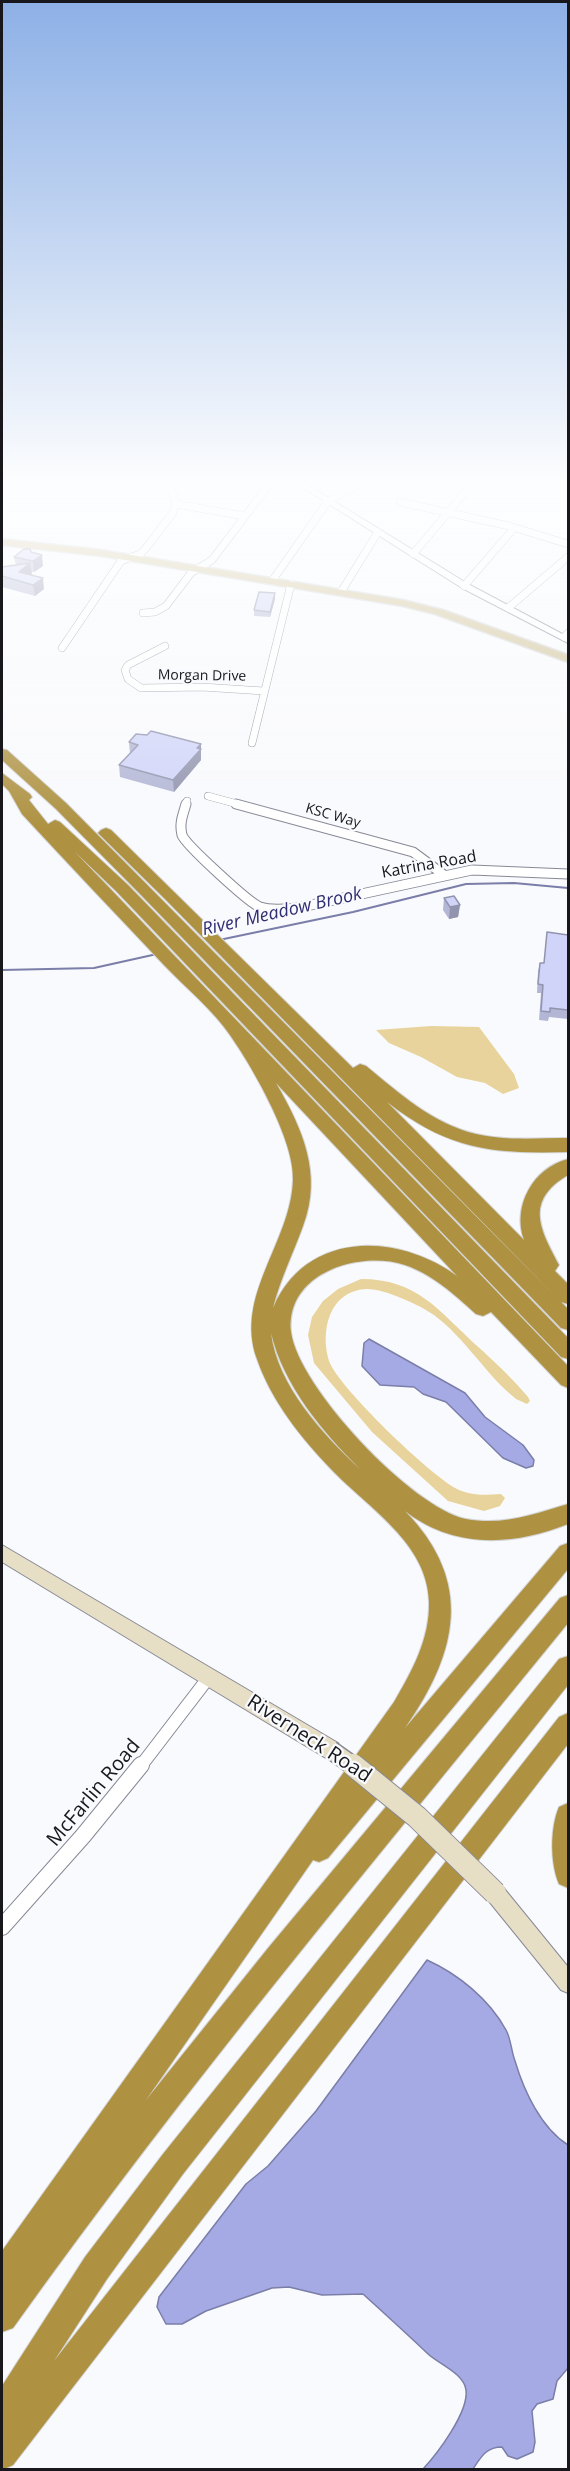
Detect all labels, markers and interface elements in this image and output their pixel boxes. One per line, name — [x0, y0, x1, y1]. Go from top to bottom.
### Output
street label: Morgan Drive — [158, 667, 246, 685]
street label: KSC Way — [304, 800, 362, 832]
street label: Katrina Road — [380, 847, 478, 883]
water label: River Meadow Brook — [200, 883, 364, 941]
street label: Riverneck Road — [242, 1690, 376, 1788]
street label: McFarlin Road — [42, 1735, 146, 1851]

